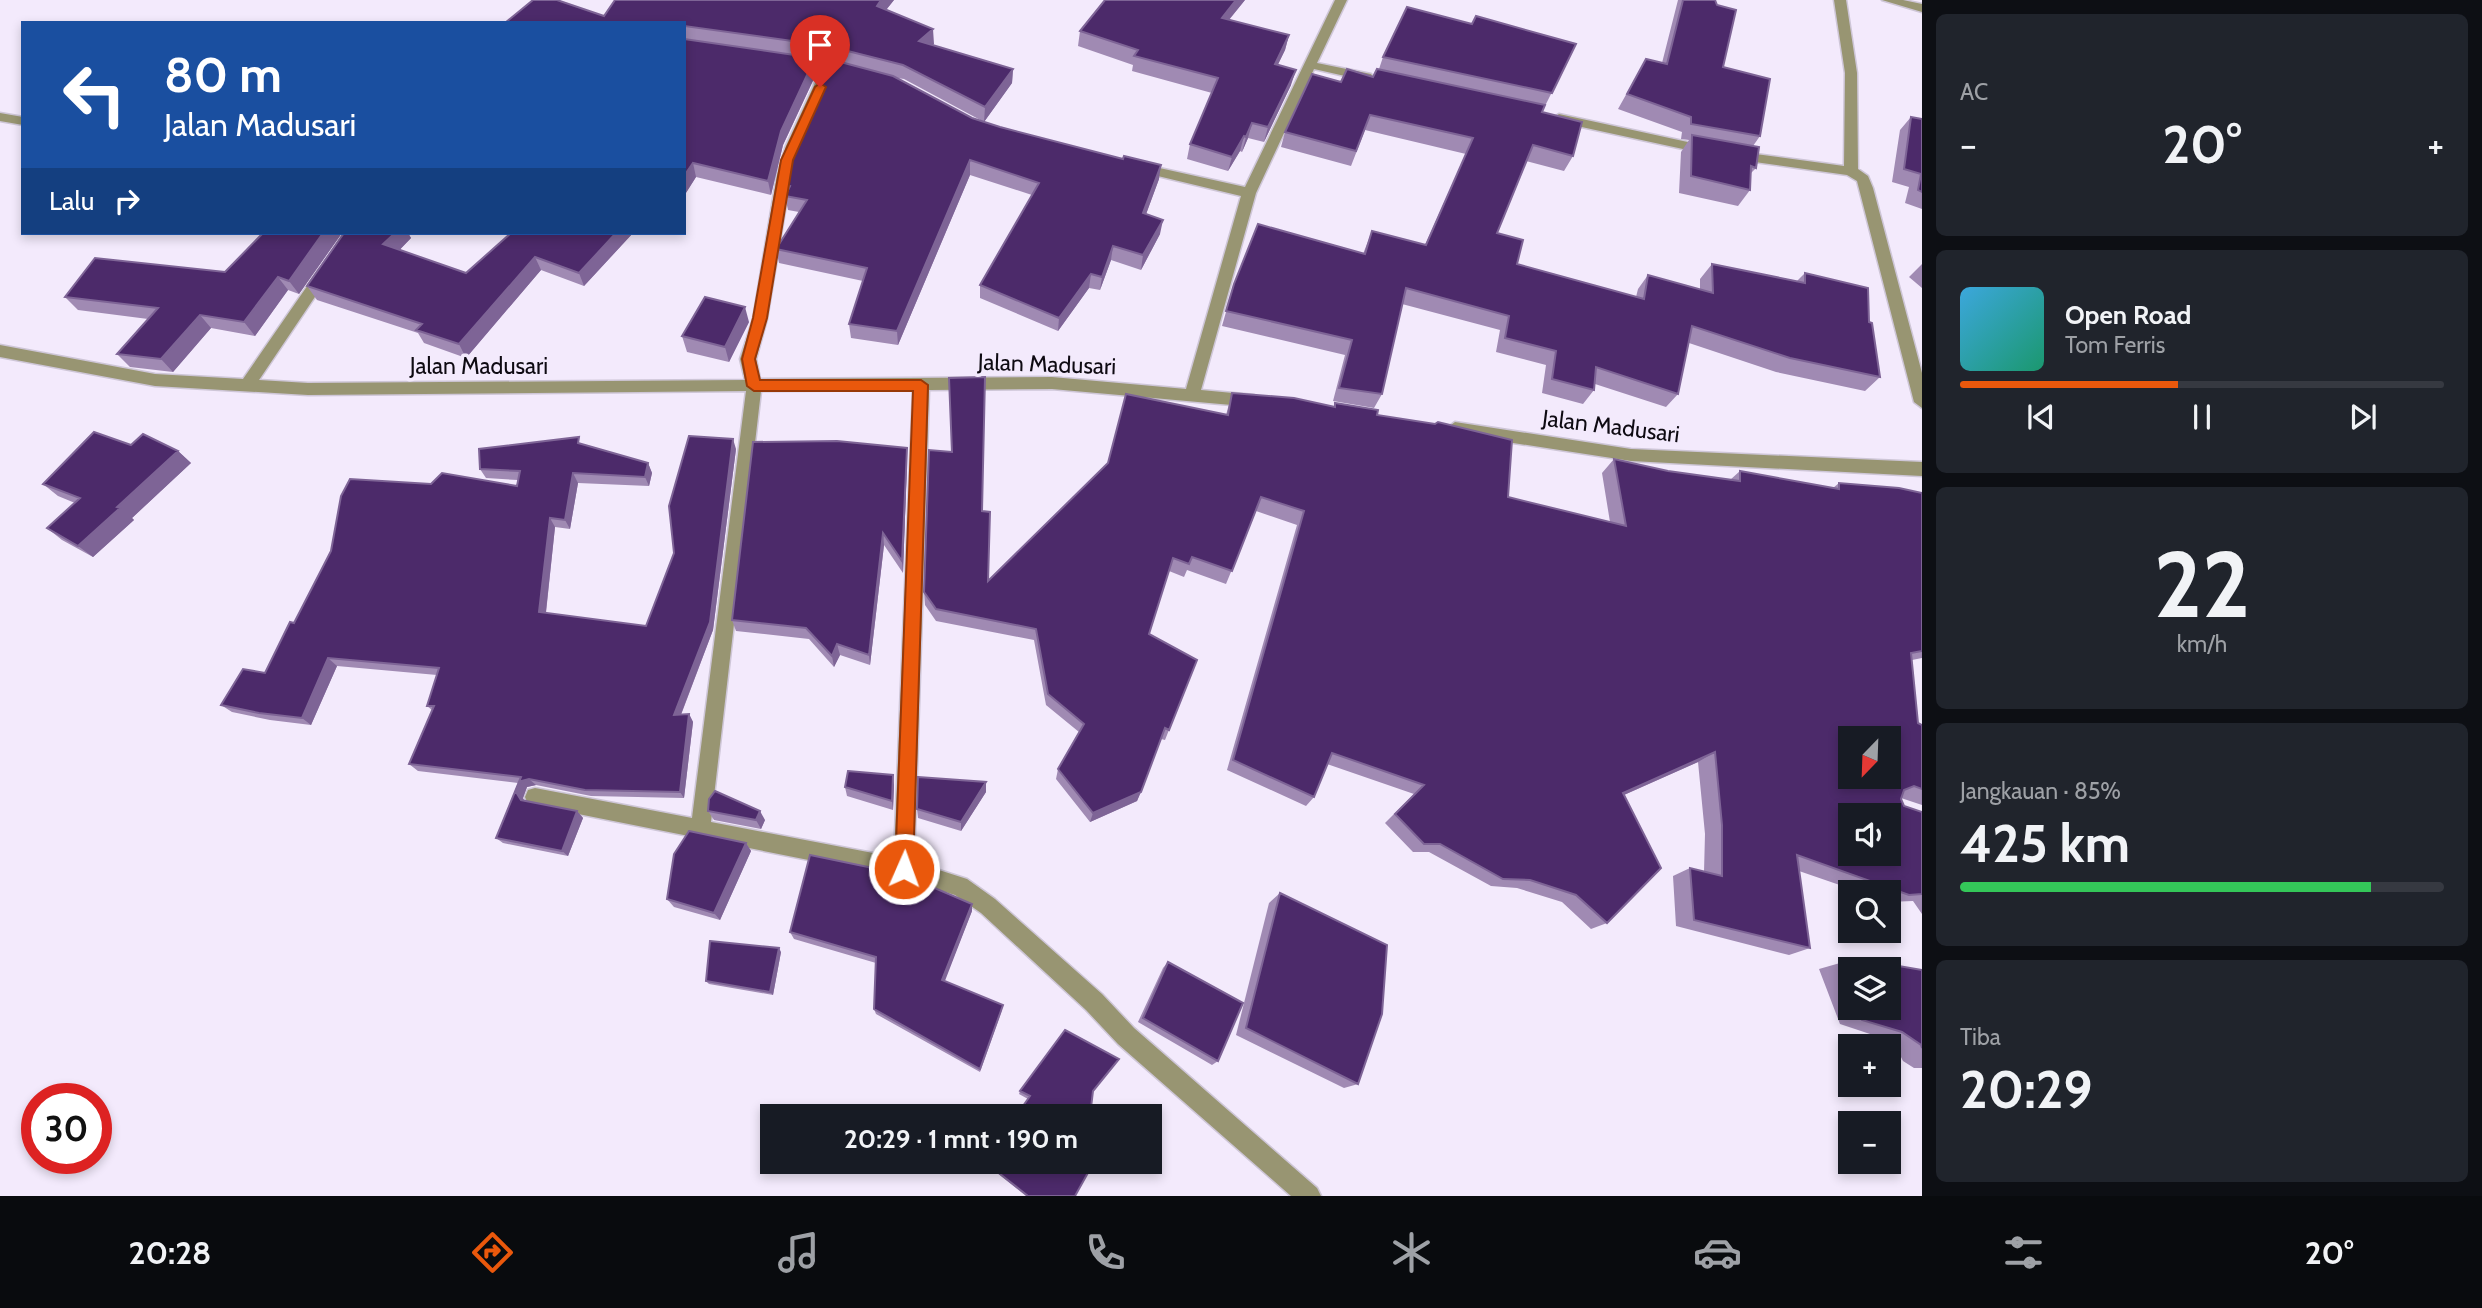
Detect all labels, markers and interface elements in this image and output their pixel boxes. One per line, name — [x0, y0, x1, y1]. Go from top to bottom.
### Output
pin — [790, 15, 850, 87]
icon: arrive — [801, 26, 839, 64]
text: 80 m — [164, 45, 282, 104]
icon: left — [49, 49, 140, 140]
text: AC — [1960, 78, 1988, 106]
text: Jalan Madusari — [164, 105, 356, 144]
text: 20° — [2162, 113, 2242, 176]
text: − — [1960, 121, 1977, 168]
text: + — [2427, 121, 2444, 168]
icon: right — [108, 182, 146, 220]
text: Lalu — [49, 185, 94, 217]
text: Open Road — [2065, 299, 2191, 331]
text: Tom Ferris — [2065, 331, 2165, 359]
street label: Jalan Madusari — [976, 348, 1117, 380]
street label: Jalan Madusari — [409, 352, 548, 380]
icon: previous — [2022, 398, 2060, 436]
icon: pause — [2183, 398, 2221, 436]
icon: next — [2344, 398, 2382, 436]
street label: Jalan Madusari — [1540, 404, 1681, 448]
text: 22 — [2154, 529, 2250, 640]
text: km/h — [2177, 630, 2227, 658]
north arrow — [1838, 726, 1900, 789]
map controls — [1838, 726, 1901, 1174]
text: Jangkauan · 85% — [1960, 777, 2121, 805]
button: sound — [1838, 803, 1901, 866]
text: 425 km — [1960, 812, 2130, 875]
position arrow — [867, 832, 941, 906]
button: search — [1838, 880, 1901, 943]
button: layers — [1838, 957, 1901, 1020]
text: Tiba — [1960, 1023, 2001, 1051]
button: + — [1838, 1034, 1901, 1097]
text: 20:29 — [1960, 1058, 2093, 1121]
speed limit sign: 30 — [21, 1083, 112, 1174]
button: − — [1838, 1111, 1901, 1174]
text: 20:29 · 1 mnt · 190 m — [844, 1123, 1078, 1155]
icon: directions — [468, 1228, 517, 1277]
icon: music — [774, 1228, 823, 1277]
icon: phone — [1081, 1228, 1130, 1277]
icon: climate — [1387, 1228, 1436, 1277]
icon: car — [1693, 1228, 1742, 1277]
icon: filters — [1999, 1228, 2048, 1277]
text: 20:28 — [129, 1233, 211, 1272]
text: 20° — [2305, 1233, 2353, 1272]

